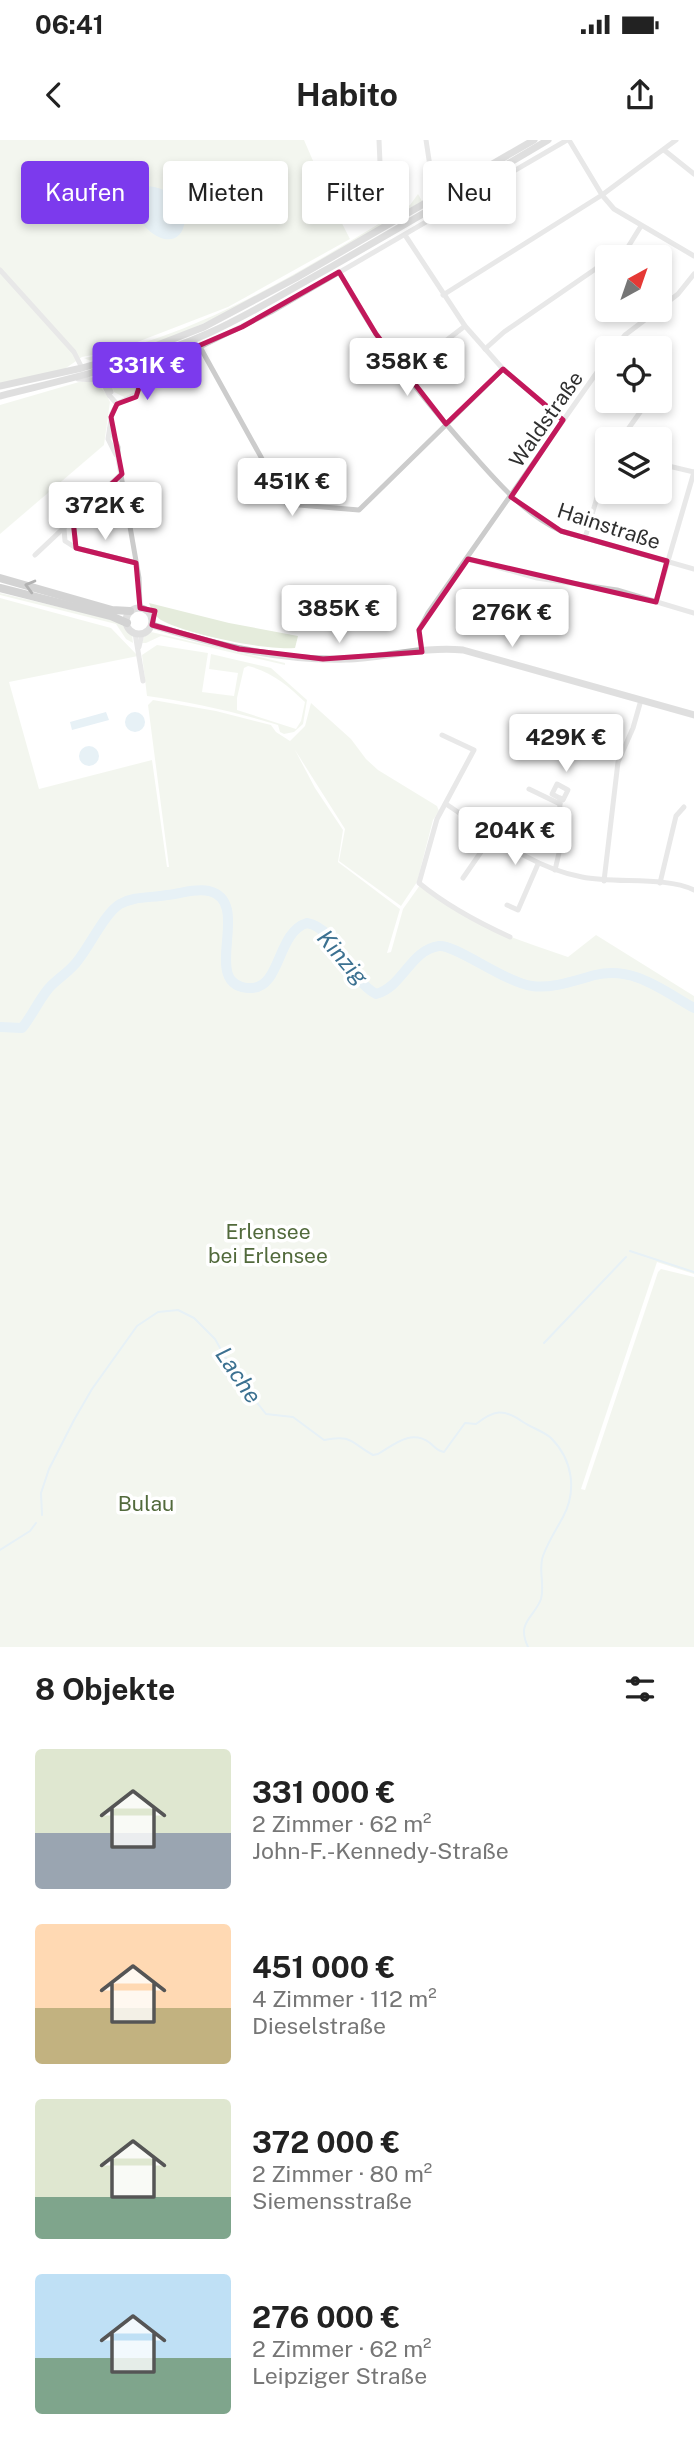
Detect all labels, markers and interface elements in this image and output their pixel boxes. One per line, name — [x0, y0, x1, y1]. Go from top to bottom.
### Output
text: 06:41 — [35, 9, 104, 40]
icon: back — [35, 76, 73, 114]
text: Habito — [296, 76, 398, 113]
icon: share — [621, 76, 659, 114]
chip: Kaufen — [21, 161, 149, 224]
chip: Mieten — [163, 161, 288, 224]
chip: Filter — [302, 161, 409, 224]
chip: Neu — [423, 161, 516, 224]
north arrow — [595, 245, 672, 322]
map controls — [595, 245, 672, 504]
button: locate — [595, 336, 672, 413]
pin: 358K € — [350, 338, 464, 398]
pin: 331K € — [90, 342, 204, 402]
text: 358K € — [366, 347, 448, 374]
text: 331K € — [108, 351, 186, 378]
street label: Waldstraße — [504, 366, 588, 472]
button: layers — [595, 427, 672, 504]
pin: 451K € — [235, 458, 349, 518]
text: 451K € — [254, 467, 330, 494]
pin: 372K € — [48, 482, 162, 542]
text: 372K € — [65, 491, 145, 518]
street label: Hainstraße — [554, 498, 664, 554]
one-way arrow — [24, 580, 36, 594]
pin: 385K € — [282, 586, 396, 645]
pin: 276K € — [455, 589, 569, 649]
text: 385K € — [298, 594, 380, 621]
text: 276K € — [472, 598, 552, 625]
pin: 429K € — [509, 714, 623, 774]
text: 429K € — [525, 723, 607, 750]
pin: 204K € — [458, 808, 572, 867]
text: 204K € — [474, 816, 556, 843]
water label: Kinzig — [312, 924, 374, 990]
park label: Erlensee bei Erlensee — [208, 1219, 328, 1268]
water label: Lache — [210, 1342, 268, 1408]
park label: Bulau — [118, 1491, 174, 1516]
icon: filters — [621, 1670, 659, 1708]
text: 8 Objekte — [35, 1671, 175, 1707]
text: 331 000 € — [252, 1774, 396, 1810]
icon: home — [91, 1777, 175, 1861]
text: 2 Zimmer · 62 m² — [252, 1810, 431, 1837]
text: John-F.-Kennedy-Straße — [252, 1837, 509, 1864]
text: 451 000 € — [252, 1949, 395, 1985]
icon: home — [91, 1952, 175, 2036]
text: 4 Zimmer · 112 m² — [252, 1985, 437, 2012]
text: Dieselstraße — [252, 2012, 386, 2039]
text: 372 000 € — [252, 2124, 400, 2160]
icon: home — [91, 2127, 175, 2211]
text: 2 Zimmer · 80 m² — [252, 2160, 432, 2187]
text: Siemensstraße — [252, 2187, 412, 2214]
text: 276 000 € — [252, 2299, 400, 2335]
icon: home — [91, 2302, 175, 2386]
text: 2 Zimmer · 62 m² — [252, 2335, 431, 2362]
text: Leipziger Straße — [252, 2362, 427, 2389]

